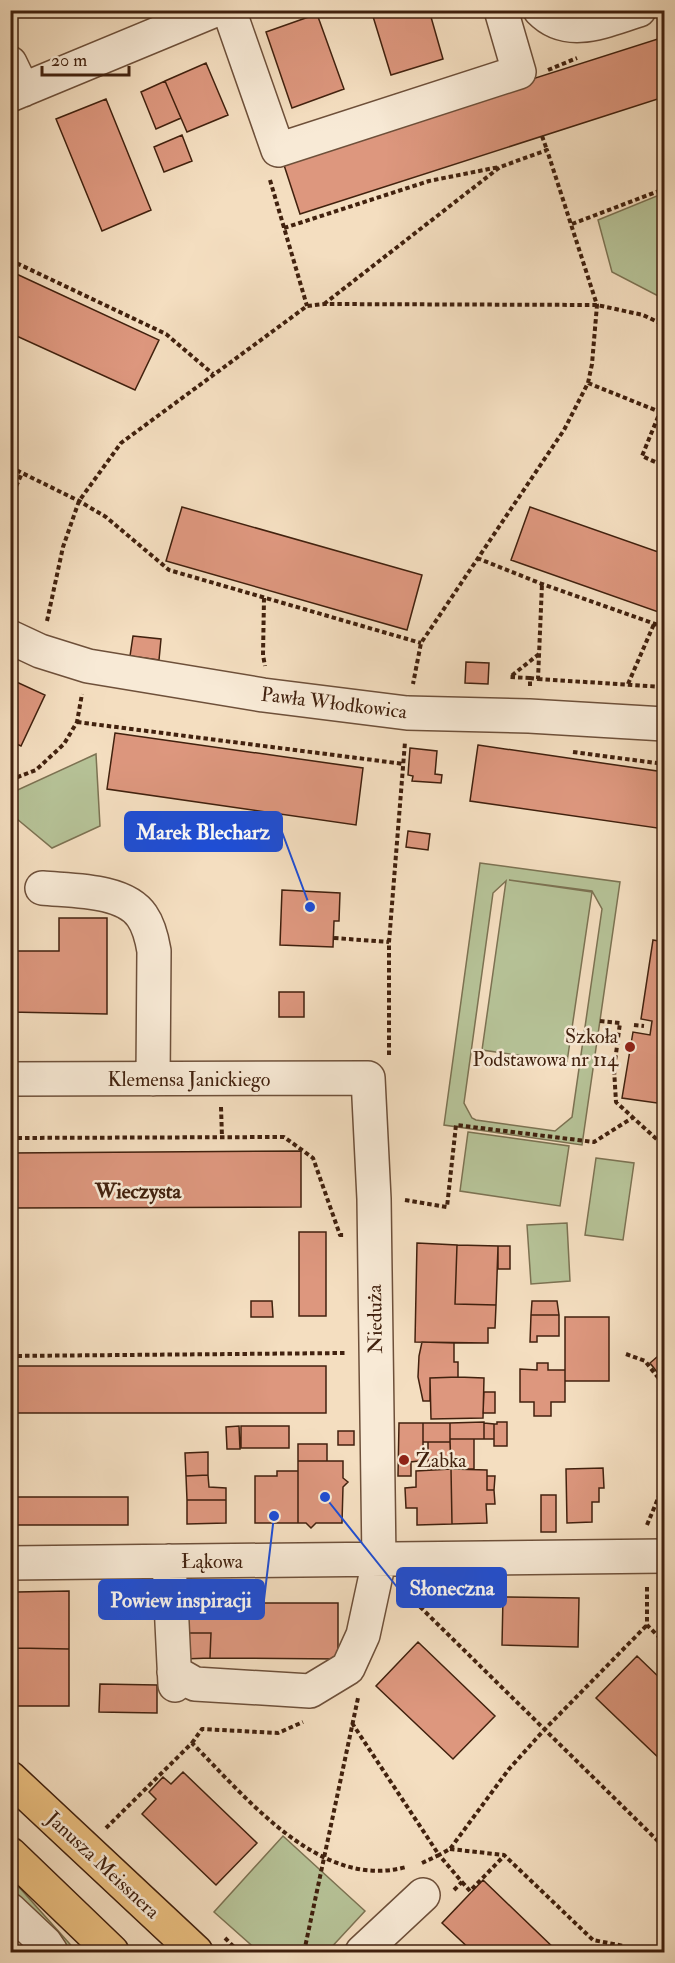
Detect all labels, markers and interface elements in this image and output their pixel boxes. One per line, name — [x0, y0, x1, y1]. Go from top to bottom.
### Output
scale bar — [42, 39, 129, 77]
text: 20 m — [51, 49, 87, 72]
street label: Pawła Włodkowica — [260, 682, 409, 724]
callout: Marek Blecharz — [125, 812, 282, 851]
text: Marek Blecharz — [135, 819, 271, 846]
place label: Szkoła Podstawowa nr 114 — [473, 1024, 619, 1072]
marker: Szkoła Podstawowa nr 114 — [623, 1040, 637, 1054]
street label: Klemensa Janickiego — [108, 1067, 270, 1092]
district label: Wieczysta — [94, 1178, 182, 1205]
street label: Nieduża — [362, 1283, 388, 1354]
place label: Żabka — [416, 1447, 467, 1473]
marker: Żabka — [397, 1453, 411, 1467]
street label: Łąkowa — [181, 1549, 244, 1574]
callout: Słoneczna — [397, 1568, 506, 1607]
text: Słoneczna — [410, 1575, 496, 1602]
callout: Powiew inspiracji — [99, 1580, 264, 1619]
text: Powiew inspiracji — [110, 1587, 252, 1614]
street label: Janusza Meissnera — [40, 1805, 166, 1924]

